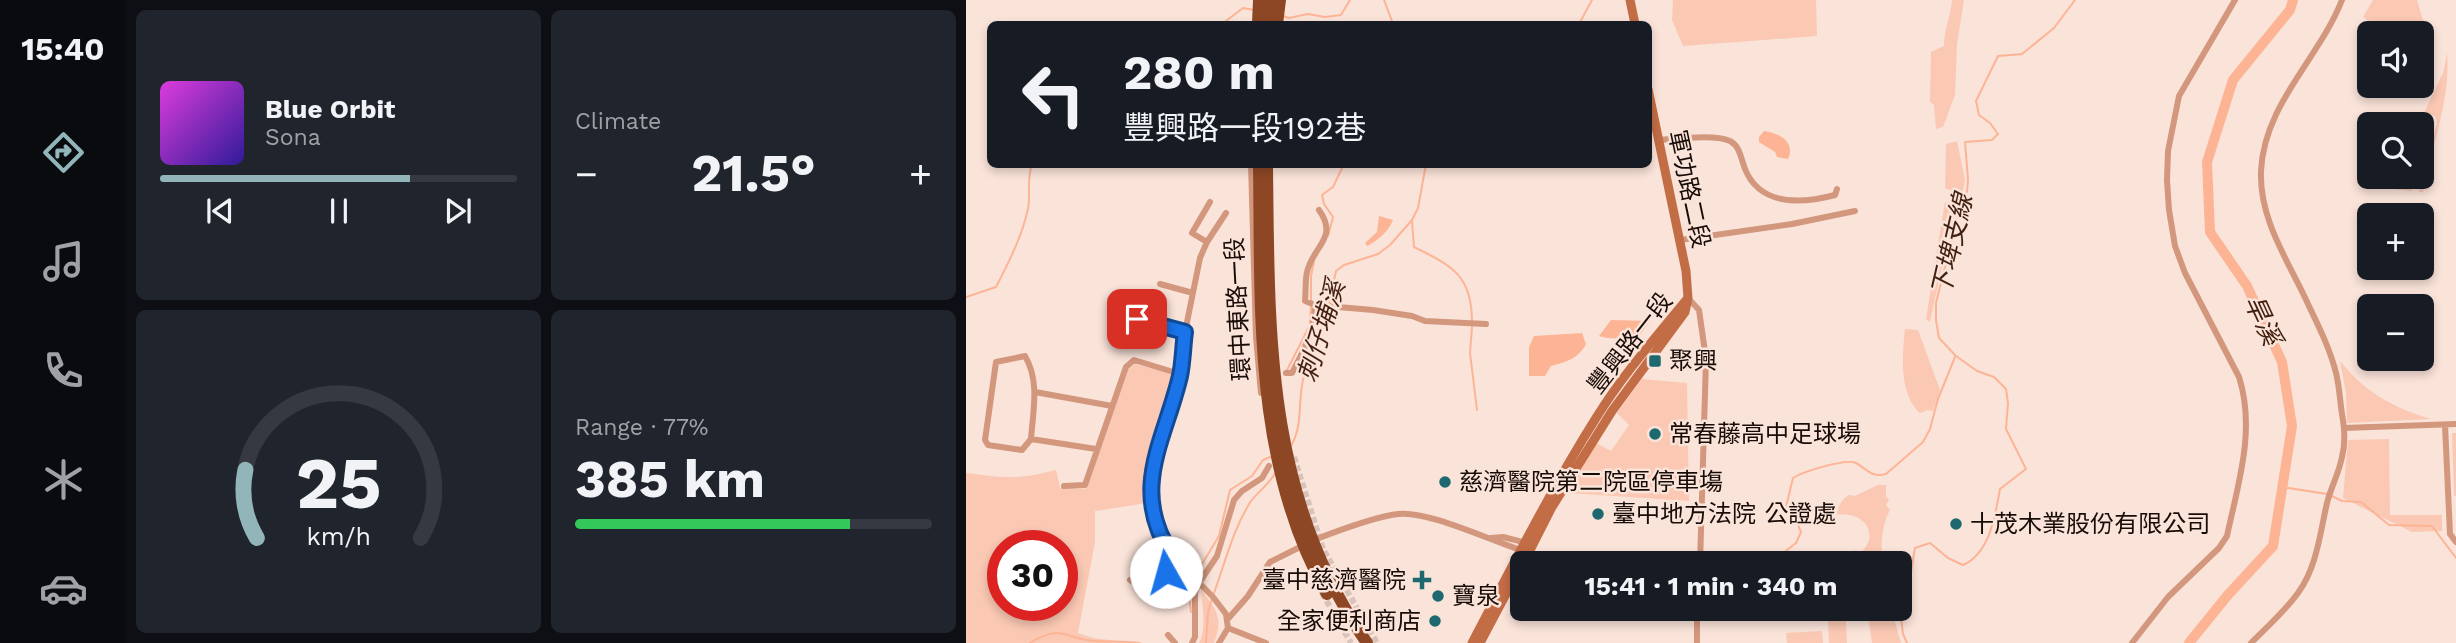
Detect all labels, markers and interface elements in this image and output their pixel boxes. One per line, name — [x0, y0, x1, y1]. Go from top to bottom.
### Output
map controls — [2357, 21, 2434, 371]
button: sound — [2357, 21, 2434, 98]
text: 15:40 — [21, 30, 105, 68]
text: 280 m — [1123, 43, 1275, 101]
icon: left — [1008, 49, 1099, 140]
text: Blue Orbit — [265, 94, 395, 124]
text: Climate — [575, 108, 661, 135]
text: 豐興路一段192巷 — [1123, 109, 1366, 147]
button: search — [2357, 112, 2434, 189]
text: Sona — [265, 124, 321, 151]
street label: 軍功路二段 — [1663, 127, 1715, 251]
icon: directions — [39, 128, 88, 177]
text: 21.5° — [691, 143, 816, 204]
text: − — [575, 152, 598, 196]
text: + — [909, 152, 932, 196]
water label: 下埤支線 — [1926, 188, 1979, 299]
icon: previous — [201, 192, 239, 230]
icon: pause — [320, 192, 358, 230]
icon: next — [439, 192, 477, 230]
button: + — [2357, 203, 2434, 280]
street label: 環中東路一段 — [1220, 236, 1256, 382]
icon: music — [39, 237, 88, 286]
water label: 刺仔埔溪 — [1291, 273, 1352, 385]
street label: 豐興路一段 — [1582, 287, 1678, 399]
pin — [1107, 289, 1167, 349]
water label: 旱溪 — [2238, 290, 2289, 354]
button: − — [2357, 294, 2434, 371]
icon: arrive — [1118, 300, 1156, 338]
icon: phone — [39, 346, 88, 395]
place label: 聚興 — [1669, 347, 1717, 375]
marker: 聚興 — [1647, 353, 1663, 369]
text: Range · 77% — [575, 414, 709, 441]
place label: 常春藤高中足球場 — [1669, 420, 1861, 448]
marker: 常春藤高中足球場 — [1647, 426, 1663, 442]
text: 25 — [296, 440, 381, 526]
text: 385 km — [575, 449, 765, 510]
icon: climate — [39, 455, 88, 504]
place label: 慈濟醫院第二院區停車塲 — [1459, 468, 1723, 496]
marker: 慈濟醫院第二院區停車塲 — [1437, 474, 1453, 490]
place label: 臺中地方法院 公證處 — [1612, 500, 1836, 528]
marker: 臺中地方法院 公證處 — [1590, 506, 1606, 522]
place label: 十茂木業股份有限公司 — [1970, 510, 2210, 538]
marker: 十茂木業股份有限公司 — [1948, 516, 1964, 532]
text: km/h — [306, 521, 371, 550]
speed limit sign: 30 — [987, 530, 1078, 621]
position arrow — [1129, 535, 1203, 609]
icon: car — [39, 564, 88, 613]
place label: 臺中慈濟醫院 — [1262, 566, 1406, 594]
marker: 臺中慈濟醫院 — [1412, 570, 1432, 590]
text: 15:41 · 1 min · 340 m — [1584, 571, 1838, 601]
place label: 寶泉 — [1452, 582, 1500, 610]
marker: 寶泉 — [1430, 588, 1446, 604]
place label: 全家便利商店 — [1277, 607, 1421, 635]
marker: 全家便利商店 — [1427, 613, 1443, 629]

